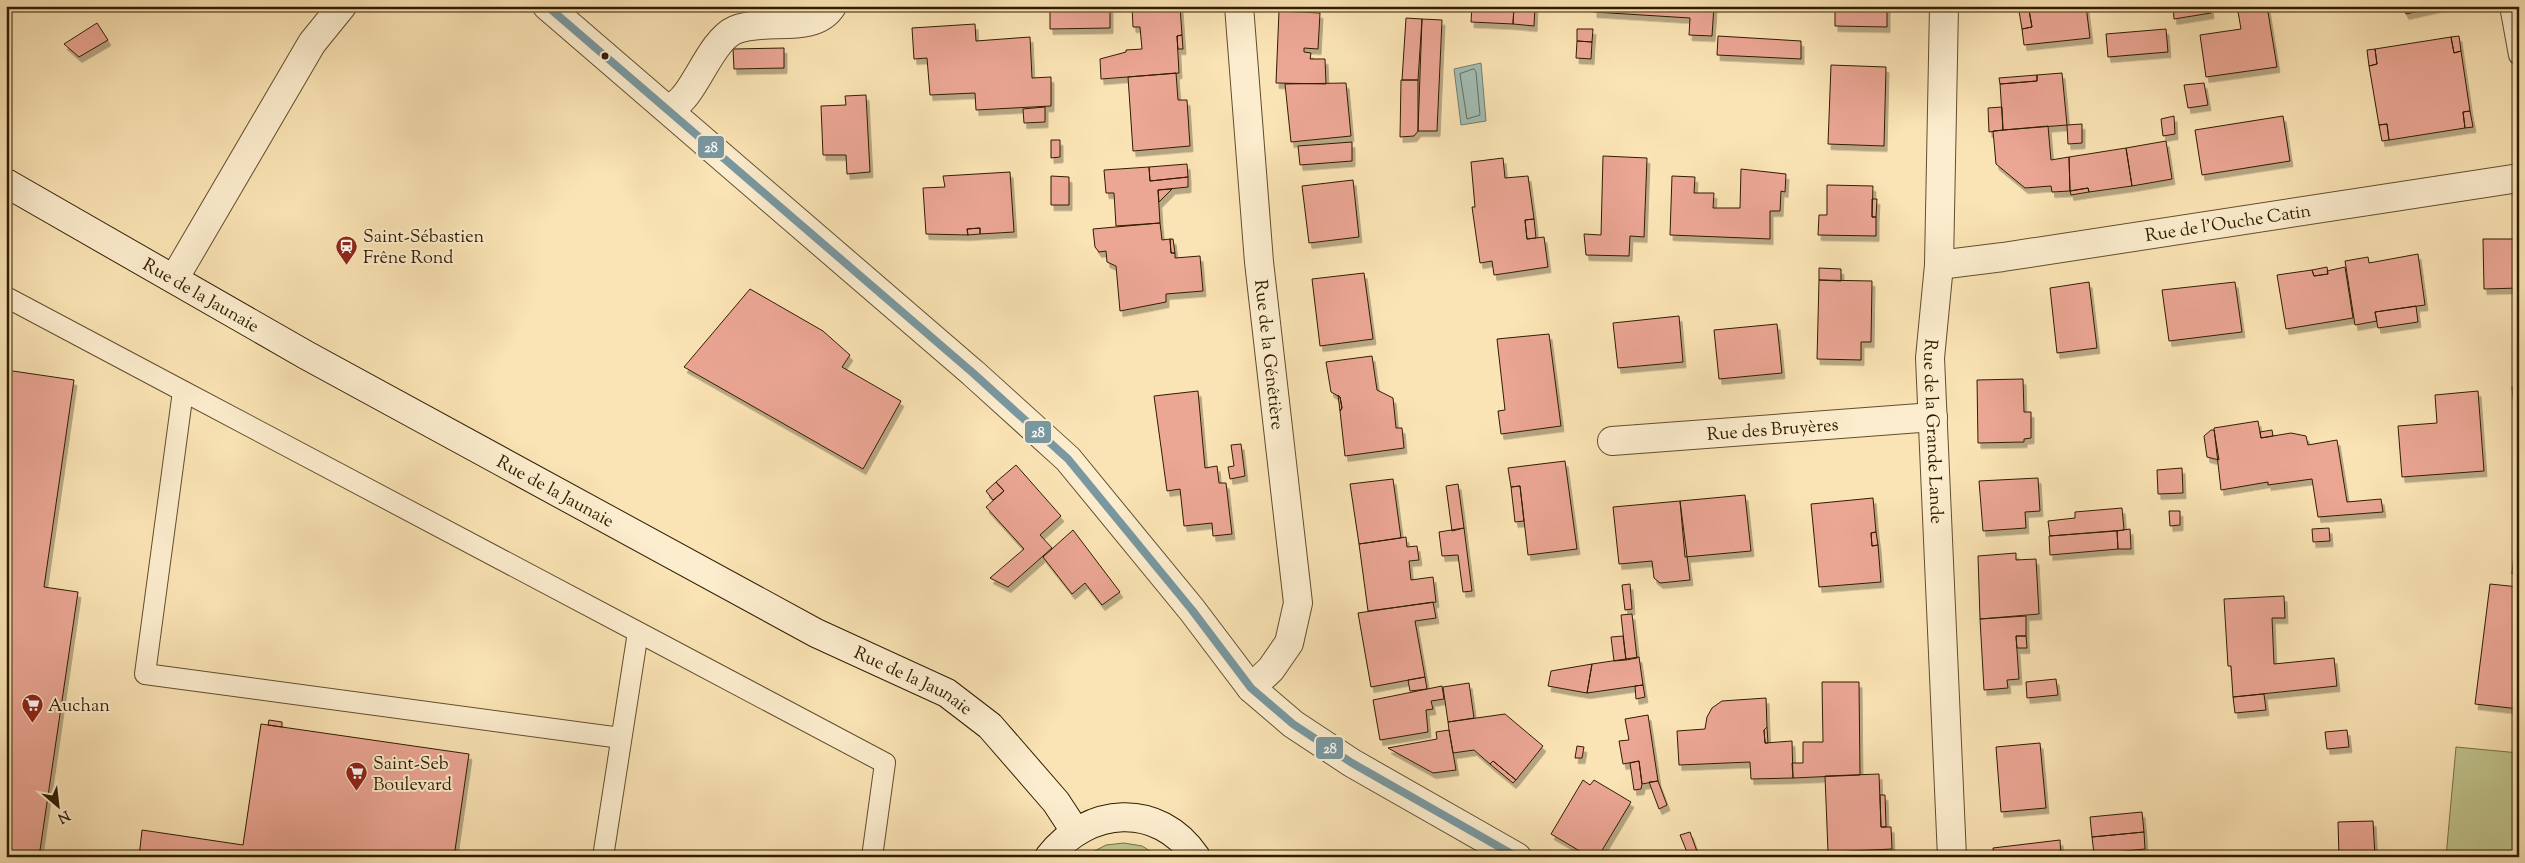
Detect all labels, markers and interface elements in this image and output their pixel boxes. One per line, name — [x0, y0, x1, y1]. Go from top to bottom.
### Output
unlabelled marker — [600, 51, 610, 61]
line badge: 28 — [697, 135, 725, 159]
text: 28 — [704, 139, 718, 159]
street label: Rue de l'Ouche Catin — [2143, 199, 2313, 250]
place label: Saint-Sébastien Frêne Rond — [363, 225, 485, 272]
station icon: Saint-Sébastien Frêne Rond — [335, 234, 359, 265]
street label: Rue de la Jaunaie — [137, 253, 263, 340]
street label: Rue de la Génêtière — [1246, 278, 1289, 431]
street label: Rue de la Grande Lande — [1915, 338, 1948, 525]
street label: Rue des Bruyères — [1706, 413, 1840, 449]
line badge: 28 — [1024, 420, 1052, 444]
text: 28 — [1031, 424, 1045, 444]
street label: Rue de la Jaunaie — [491, 450, 618, 535]
street label: Rue de la Jaunaie — [849, 641, 977, 723]
supermarket icon: Auchan — [20, 693, 44, 724]
place label: Auchan — [48, 694, 110, 720]
line badge: 28 — [1315, 736, 1344, 760]
text: 28 — [1323, 740, 1337, 760]
place label: Saint-Seb Boulevard — [373, 752, 452, 799]
supermarket icon: Saint-Seb Boulevard — [345, 761, 369, 792]
north arrow — [32, 780, 82, 830]
text: N — [54, 804, 73, 827]

